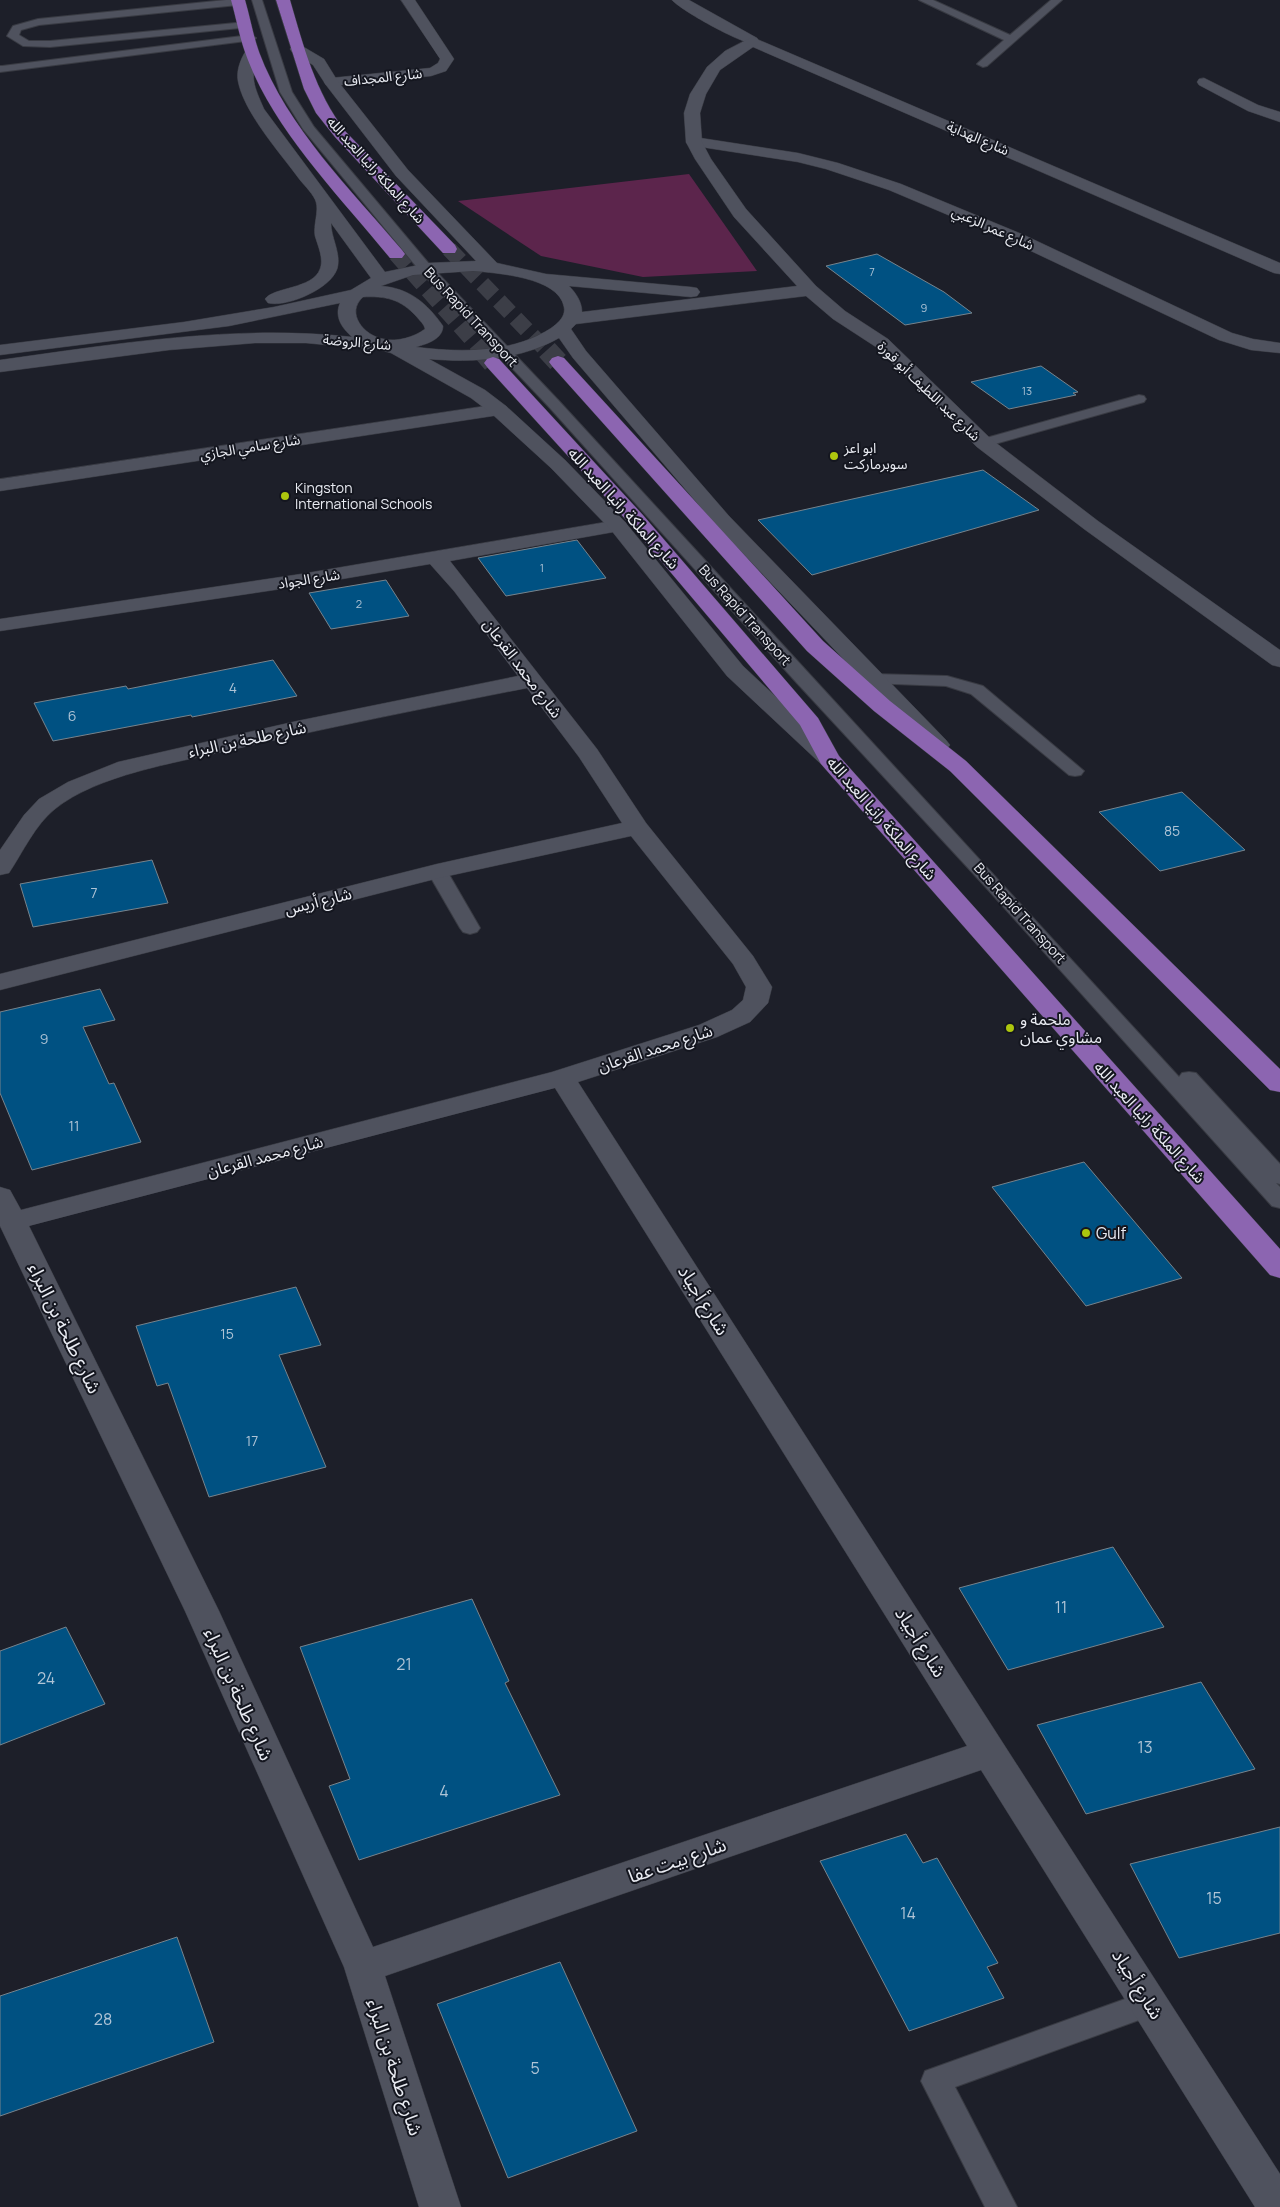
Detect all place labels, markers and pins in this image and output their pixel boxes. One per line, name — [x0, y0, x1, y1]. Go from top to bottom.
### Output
place label: ابو اعز سوبرماركت — [843, 438, 907, 473]
marker: ابو اعز سوبرماركت — [828, 450, 840, 462]
place label: Kingston International Schools — [295, 478, 432, 513]
marker: Kingston International Schools — [279, 490, 291, 502]
place label: ملحمة و مشاوي عمان — [1020, 1008, 1102, 1050]
marker: ملحمة و مشاوي عمان — [1004, 1022, 1016, 1034]
place label: Gulf — [1096, 1222, 1127, 1244]
marker: Gulf — [1080, 1227, 1092, 1239]

